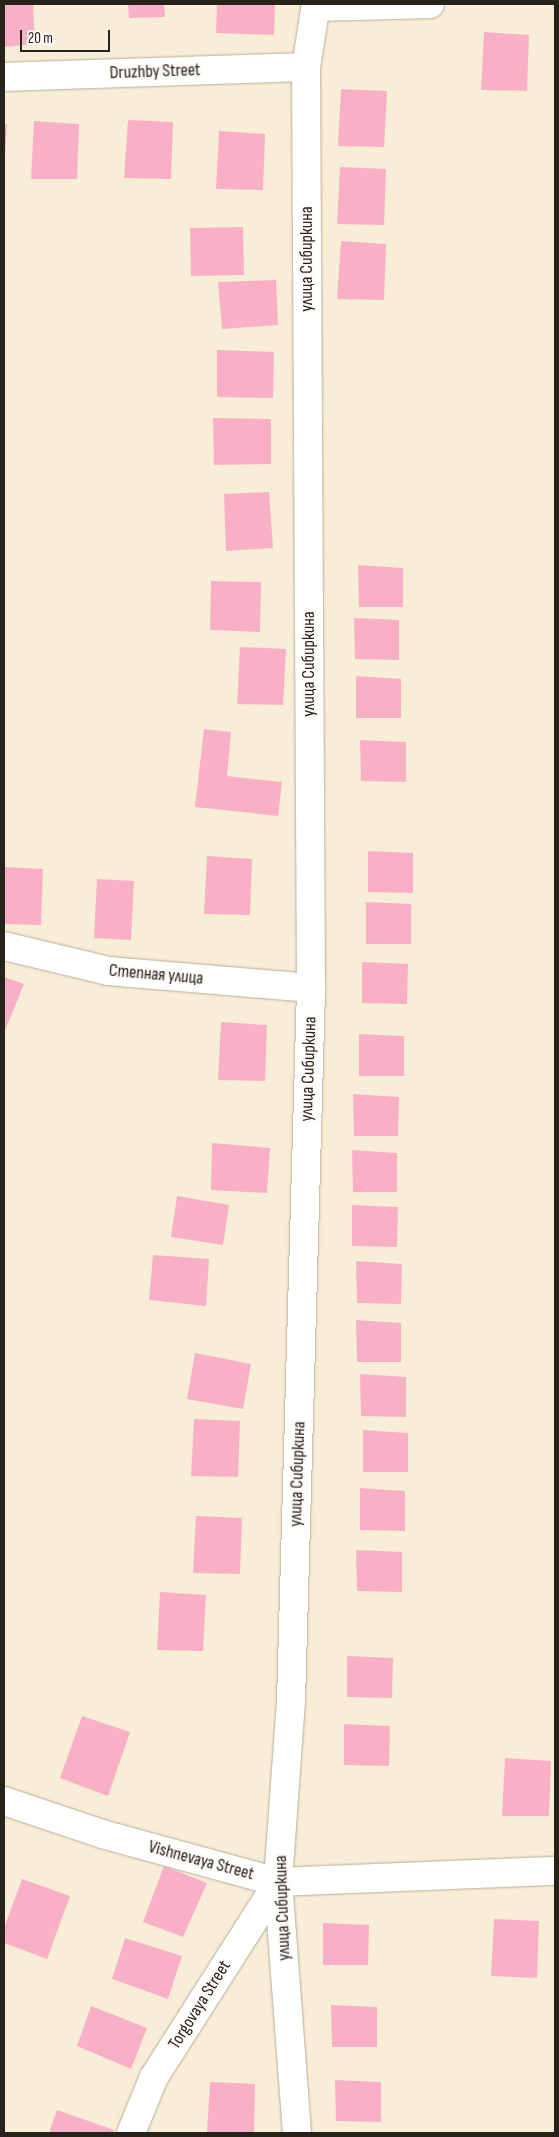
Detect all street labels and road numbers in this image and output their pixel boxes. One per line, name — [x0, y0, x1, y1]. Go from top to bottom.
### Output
street label: Druzhby Street — [109, 60, 201, 84]
street label: улица Сибиркина — [296, 206, 318, 312]
street label: улица Сибиркина — [298, 611, 320, 717]
street label: Степная улица — [108, 960, 204, 990]
street label: улица Сибиркина — [296, 1016, 322, 1122]
street label: улица Сибиркина — [285, 1421, 311, 1527]
street label: Vishnevaya Street — [146, 1837, 256, 1885]
street label: улица Сибиркина — [270, 1855, 296, 1961]
street label: Torgovaya Street — [164, 1957, 236, 2053]

